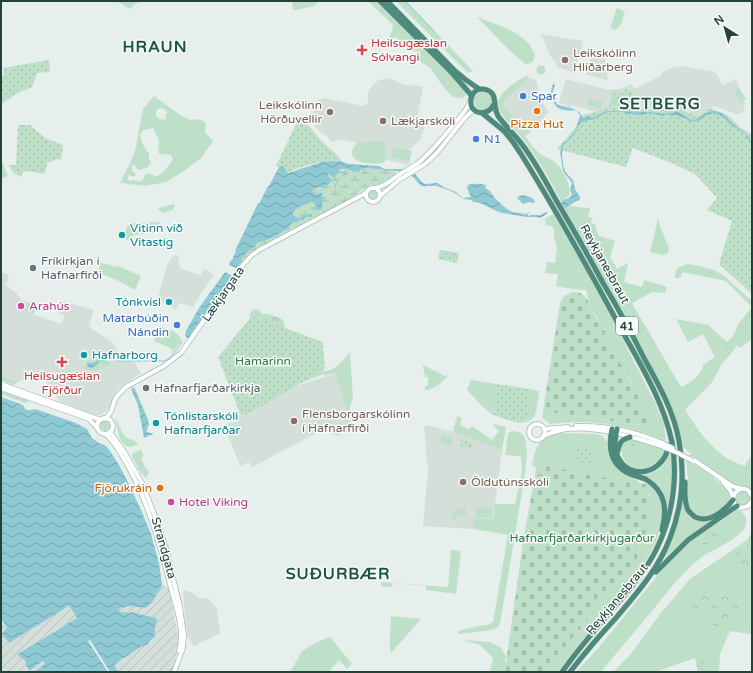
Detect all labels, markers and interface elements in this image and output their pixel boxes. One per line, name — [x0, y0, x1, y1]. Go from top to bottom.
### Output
north arrow — [705, 8, 745, 48]
text: N — [712, 13, 727, 28]
place label: Heilsugæslan Sólvangi — [371, 36, 447, 64]
district label: HRAUN — [122, 37, 188, 57]
marker: Heilsugæslan Sólvangi — [356, 44, 368, 56]
place label: Leikskólinn Hlíðarberg — [573, 46, 636, 74]
marker: Leikskólinn Hlíðarberg — [560, 55, 570, 65]
place label: Spar — [531, 89, 558, 103]
marker: Spar — [518, 91, 528, 101]
district label: SETBERG — [619, 94, 701, 114]
place label: Leikskólinn Hörðuvellir — [259, 98, 322, 126]
marker: Pizza Hut — [532, 106, 542, 116]
marker: Leikskólinn Hörðuvellir — [325, 107, 335, 117]
place label: Lækjarskóli — [391, 114, 455, 128]
marker: Lækjarskóli — [378, 116, 388, 126]
place label: Pizza Hut — [510, 117, 564, 131]
place label: N1 — [484, 132, 501, 146]
marker: N1 — [471, 134, 481, 144]
place label: Vitinn við Vitastíg — [130, 221, 183, 249]
street label: Reykjanesbraut — [577, 222, 633, 307]
marker: Vitinn við Vitastíg — [117, 230, 127, 240]
place label: Fríkirkjan í Hafnarfirði — [41, 254, 102, 282]
marker: Fríkirkjan í Hafnarfirði — [28, 263, 38, 273]
street label: Lækjargata — [199, 264, 247, 324]
place label: Tónkvísl — [115, 295, 161, 309]
marker: Tónkvísl — [164, 297, 174, 307]
place label: Arahús — [29, 299, 70, 313]
marker: Arahús — [16, 301, 26, 311]
place label: Matarbúðin Nándin — [103, 311, 169, 339]
road number: 41 — [616, 317, 638, 335]
marker: Matarbúðin Nándin — [172, 320, 182, 330]
place label: Hafnarborg — [92, 348, 158, 362]
marker: Hafnarborg — [79, 350, 89, 360]
park label: Hamarinn — [235, 354, 291, 368]
marker: Heilsugæslan Fjörður — [56, 356, 68, 368]
place label: Heilsugæslan Fjörður — [24, 369, 100, 397]
place label: Hafnarfjarðarkirkja — [154, 381, 261, 395]
marker: Hafnarfjarðarkirkja — [141, 383, 151, 393]
place label: Flensborgarskólinn í Hafnarfirði — [302, 407, 410, 435]
place label: Tónlistarskóli Hafnarfjarðar — [164, 409, 241, 437]
marker: Flensborgarskólinn í Hafnarfirði — [289, 416, 299, 426]
marker: Tónlistarskóli Hafnarfjarðar — [151, 418, 161, 428]
place label: Öldutúnsskóli — [471, 475, 549, 489]
marker: Öldutúnsskóli — [458, 477, 468, 487]
place label: Fjörukráin — [94, 481, 152, 495]
marker: Fjörukráin — [155, 483, 165, 493]
place label: Hotel Viking — [179, 495, 248, 509]
marker: Hotel Viking — [166, 497, 176, 507]
street label: Strandgata — [149, 516, 179, 580]
park label: Hafnarfjarðarkirkjugarður — [510, 531, 655, 545]
street label: Reykjanesbraut — [583, 560, 651, 637]
district label: SUÐURBÆR — [286, 564, 390, 584]

